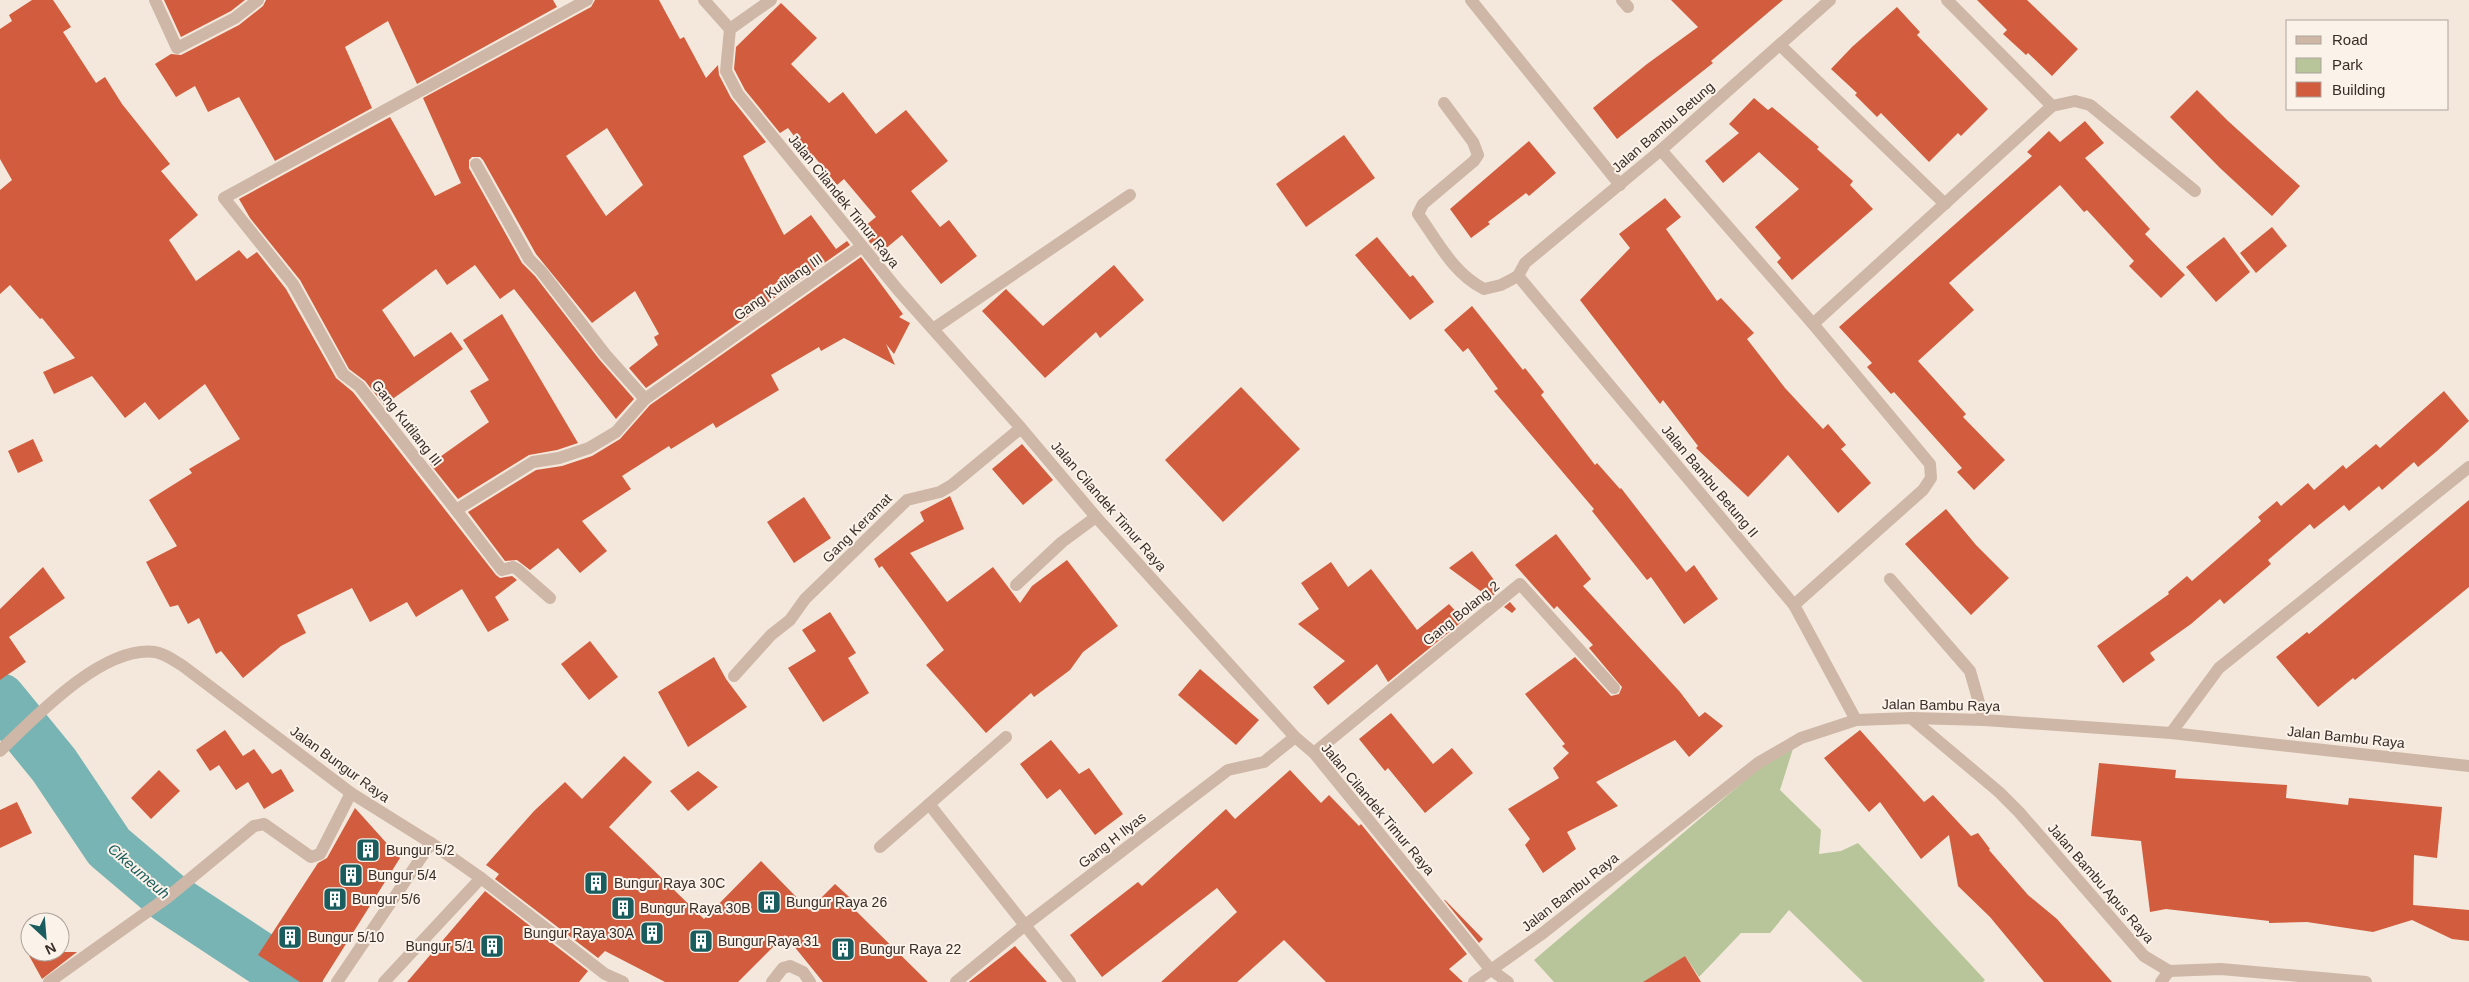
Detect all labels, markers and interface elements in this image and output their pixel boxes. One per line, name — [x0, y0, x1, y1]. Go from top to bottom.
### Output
legend — [2286, 20, 2449, 110]
text: Road — [2332, 31, 2368, 48]
text: Park — [2332, 56, 2363, 73]
street label: Jalan Bambu Betung — [1609, 78, 1717, 176]
text: Building — [2332, 81, 2385, 98]
street label: Jalan Cilandek Timur Raya — [785, 131, 903, 271]
street label: Gang Kutilang III — [731, 251, 825, 323]
street label: Gang Kutilang III — [369, 377, 445, 469]
street label: Jalan Bambu Betung II — [1658, 422, 1762, 540]
street label: Jalan Cilandek Timur Raya — [1048, 438, 1170, 575]
street label: Gang Keramat — [819, 490, 895, 566]
street label: Gang Bolang 2 — [1420, 577, 1502, 649]
street label: Jalan Bambu Raya — [1882, 696, 2000, 714]
street label: Jalan Bungur Raya — [287, 723, 393, 806]
street label: Jalan Bambu Raya — [2286, 723, 2406, 751]
street label: Jalan Cilandek Timur Raya — [1318, 740, 1438, 878]
street label: Gang H Ilyas — [1075, 809, 1149, 871]
street label: Jalan Bambu Apus Raya — [2045, 820, 2157, 946]
building icon: Bungur 5/2 — [355, 837, 381, 863]
water label: Cikeumeuh — [105, 840, 173, 902]
place label: Bungur 5/2 — [386, 842, 455, 858]
street label: Jalan Bambu Raya — [1518, 849, 1622, 935]
building icon: Bungur 5/4 — [338, 862, 364, 888]
place label: Bungur 5/4 — [368, 867, 437, 883]
building icon: Bungur Raya 30C — [583, 870, 609, 896]
place label: Bungur Raya 30C — [614, 875, 725, 891]
building icon: Bungur 5/6 — [322, 886, 348, 912]
building icon: Bungur Raya 26 — [756, 889, 782, 915]
place label: Bungur 5/6 — [352, 891, 421, 907]
place label: Bungur Raya 26 — [786, 894, 887, 910]
building icon: Bungur Raya 30B — [610, 895, 636, 921]
place label: Bungur Raya 30B — [640, 900, 751, 916]
north arrow — [20, 912, 70, 962]
building icon: Bungur Raya 30A — [639, 920, 665, 946]
building icon: Bungur 5/10 — [277, 924, 303, 950]
place label: Bungur Raya 30A — [523, 925, 635, 941]
building icon: Bungur Raya 31 — [688, 928, 714, 954]
place label: Bungur 5/10 — [308, 929, 384, 945]
building icon: Bungur 5/1 — [479, 933, 505, 959]
place label: Bungur Raya 31 — [718, 933, 819, 949]
building icon: Bungur Raya 22 — [830, 936, 856, 962]
place label: Bungur 5/1 — [406, 938, 474, 954]
text: N — [43, 939, 59, 958]
place label: Bungur Raya 22 — [860, 941, 961, 957]

